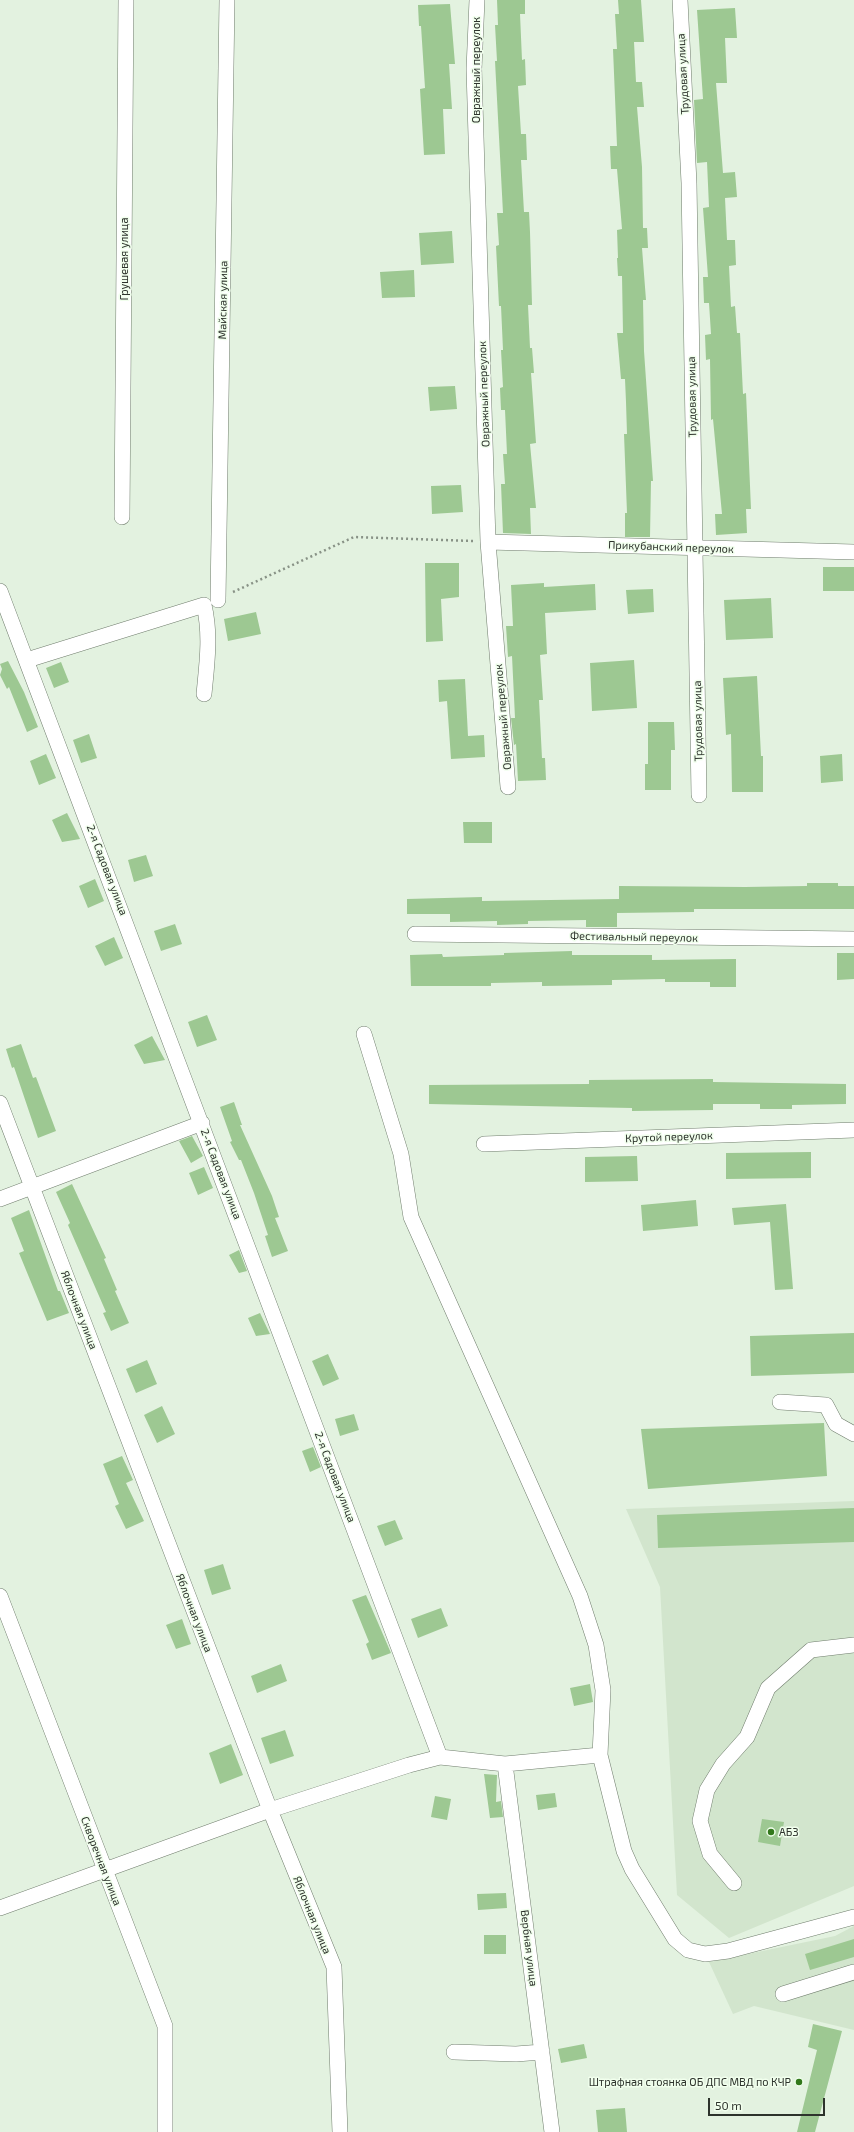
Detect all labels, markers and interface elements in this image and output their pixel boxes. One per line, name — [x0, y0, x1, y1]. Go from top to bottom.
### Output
street label: Овражный переулок — [469, 17, 483, 123]
street label: Трудовая улица — [674, 33, 692, 115]
street label: Грушевая улица — [117, 218, 131, 300]
street label: Майская улица — [216, 261, 230, 339]
street label: Овражный переулок — [476, 341, 492, 447]
street label: Трудовая улица — [685, 356, 699, 438]
street label: Прикубанский переулок — [608, 538, 734, 556]
street label: Овражный переулок — [492, 663, 514, 771]
street label: Трудовая улица — [691, 680, 705, 762]
street label: 2-я Садовая улица — [84, 823, 130, 917]
street label: Фестивальный переулок — [570, 929, 698, 945]
street label: 2-я Садовая улица — [198, 1127, 244, 1221]
street label: Крутой переулок — [625, 1129, 713, 1145]
street label: Яблочная улица — [58, 1269, 100, 1351]
street label: 2-я Садовая улица — [312, 1430, 358, 1524]
street label: Яблочная улица — [173, 1572, 215, 1654]
street label: Скворечная улица — [78, 1815, 124, 1907]
place label: АБЗ — [779, 1825, 798, 1839]
marker: АБЗ — [766, 1827, 776, 1837]
street label: Яблочная улица — [290, 1874, 334, 1956]
street label: Вербная улица — [518, 1909, 540, 1987]
place label: Штрафная стоянка ОБ ДПС МВД по КЧР — [589, 2075, 791, 2089]
marker: Штрафная стоянка ОБ ДПС МВД по КЧР — [794, 2077, 804, 2087]
scale bar — [710, 2090, 827, 2116]
text: 50 m — [715, 2098, 742, 2112]

